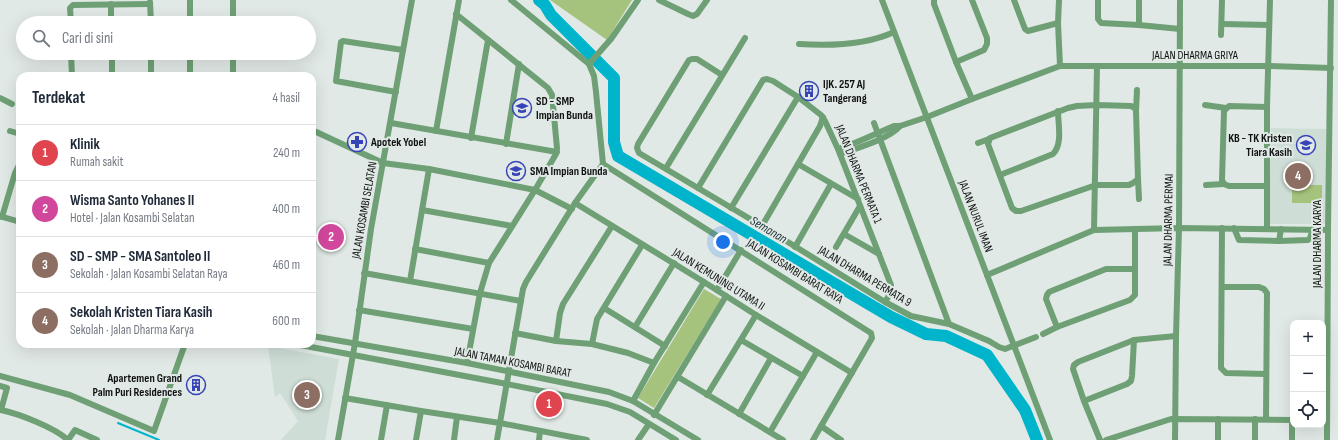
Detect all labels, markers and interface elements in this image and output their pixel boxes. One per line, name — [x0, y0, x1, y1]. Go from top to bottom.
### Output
search box — [16, 16, 316, 60]
icon: search — [30, 27, 52, 49]
text: Cari di sini — [62, 29, 113, 48]
street label: JALAN DHARMA GRIYA — [1151, 48, 1239, 63]
place label: IJK. 257 AJ Tangerang — [823, 77, 867, 106]
building icon: IJK. 257 AJ Tangerang — [798, 80, 820, 102]
text: Terdekat — [32, 88, 85, 108]
text: 4 hasil — [272, 90, 300, 106]
place label: SD - SMP Impian Bunda — [536, 94, 593, 123]
school or university icon: SD - SMP Impian Bunda — [511, 97, 533, 119]
street label: JALAN DHARMA PERMATA 1 — [832, 122, 885, 226]
pharmacy icon: Apotek Yobel — [346, 131, 368, 153]
place label: KB - TK Kristen Tiara Kasih — [1228, 131, 1292, 160]
school or university icon: KB - TK Kristen Tiara Kasih — [1295, 134, 1317, 156]
text: Klinik — [70, 135, 100, 154]
place label: Apotek Yobel — [370, 135, 426, 150]
text: 1 — [42, 145, 48, 161]
text: 240 m — [273, 145, 300, 161]
text: Rumah sakit — [70, 154, 123, 170]
street label: JALAN KOSAMBI SELATAN — [348, 160, 380, 261]
school or university icon: SMA Impian Bunda — [505, 160, 527, 182]
pin: 4 — [1285, 161, 1311, 191]
place label: SMA Impian Bunda — [530, 164, 607, 179]
street label: JALAN DHARMA PERMAI — [1160, 174, 1177, 267]
street label: JALAN NURUL IMAN — [955, 177, 996, 254]
text: Wisma Santo Yohanes II — [70, 191, 194, 210]
street label: JALAN DHARMA KARYA — [1310, 199, 1325, 289]
text: 2 — [42, 201, 48, 217]
text: 400 m — [273, 201, 300, 217]
text: Hotel · Jalan Kosambi Selatan — [70, 210, 195, 226]
water label: Semanan — [747, 213, 790, 247]
pin: 2 — [318, 222, 344, 252]
your location — [713, 232, 733, 252]
street label: JALAN KOSAMBI BARAT RAYA — [743, 235, 846, 308]
street label: JALAN DHARMA PERMATA 9 — [814, 242, 914, 310]
street label: JALAN KEMUNING UTAMA II — [669, 245, 768, 314]
text: SD - SMP - SMA Santoleo II — [70, 247, 210, 266]
text: 3 — [42, 257, 48, 273]
text: 460 m — [273, 257, 300, 273]
text: Sekolah · Jalan Kosambi Selatan Raya — [70, 266, 228, 282]
text: Sekolah Kristen Tiara Kasih — [70, 303, 212, 322]
text: 4 — [42, 313, 48, 329]
text: 600 m — [272, 313, 300, 329]
map controls — [1290, 320, 1326, 428]
button: + — [1290, 320, 1326, 356]
text: Sekolah · Jalan Dharma Karya — [70, 322, 194, 338]
street label: JALAN TAMAN KOSAMBI BARAT — [452, 344, 573, 381]
button: − — [1290, 356, 1326, 392]
place label: Apartemen Grand Palm Puri Residences — [92, 371, 182, 400]
building icon: Apartemen Grand Palm Puri Residences — [185, 374, 207, 396]
pin: 3 — [294, 380, 320, 410]
pin: 1 — [536, 389, 562, 419]
button: locate — [1290, 392, 1326, 428]

